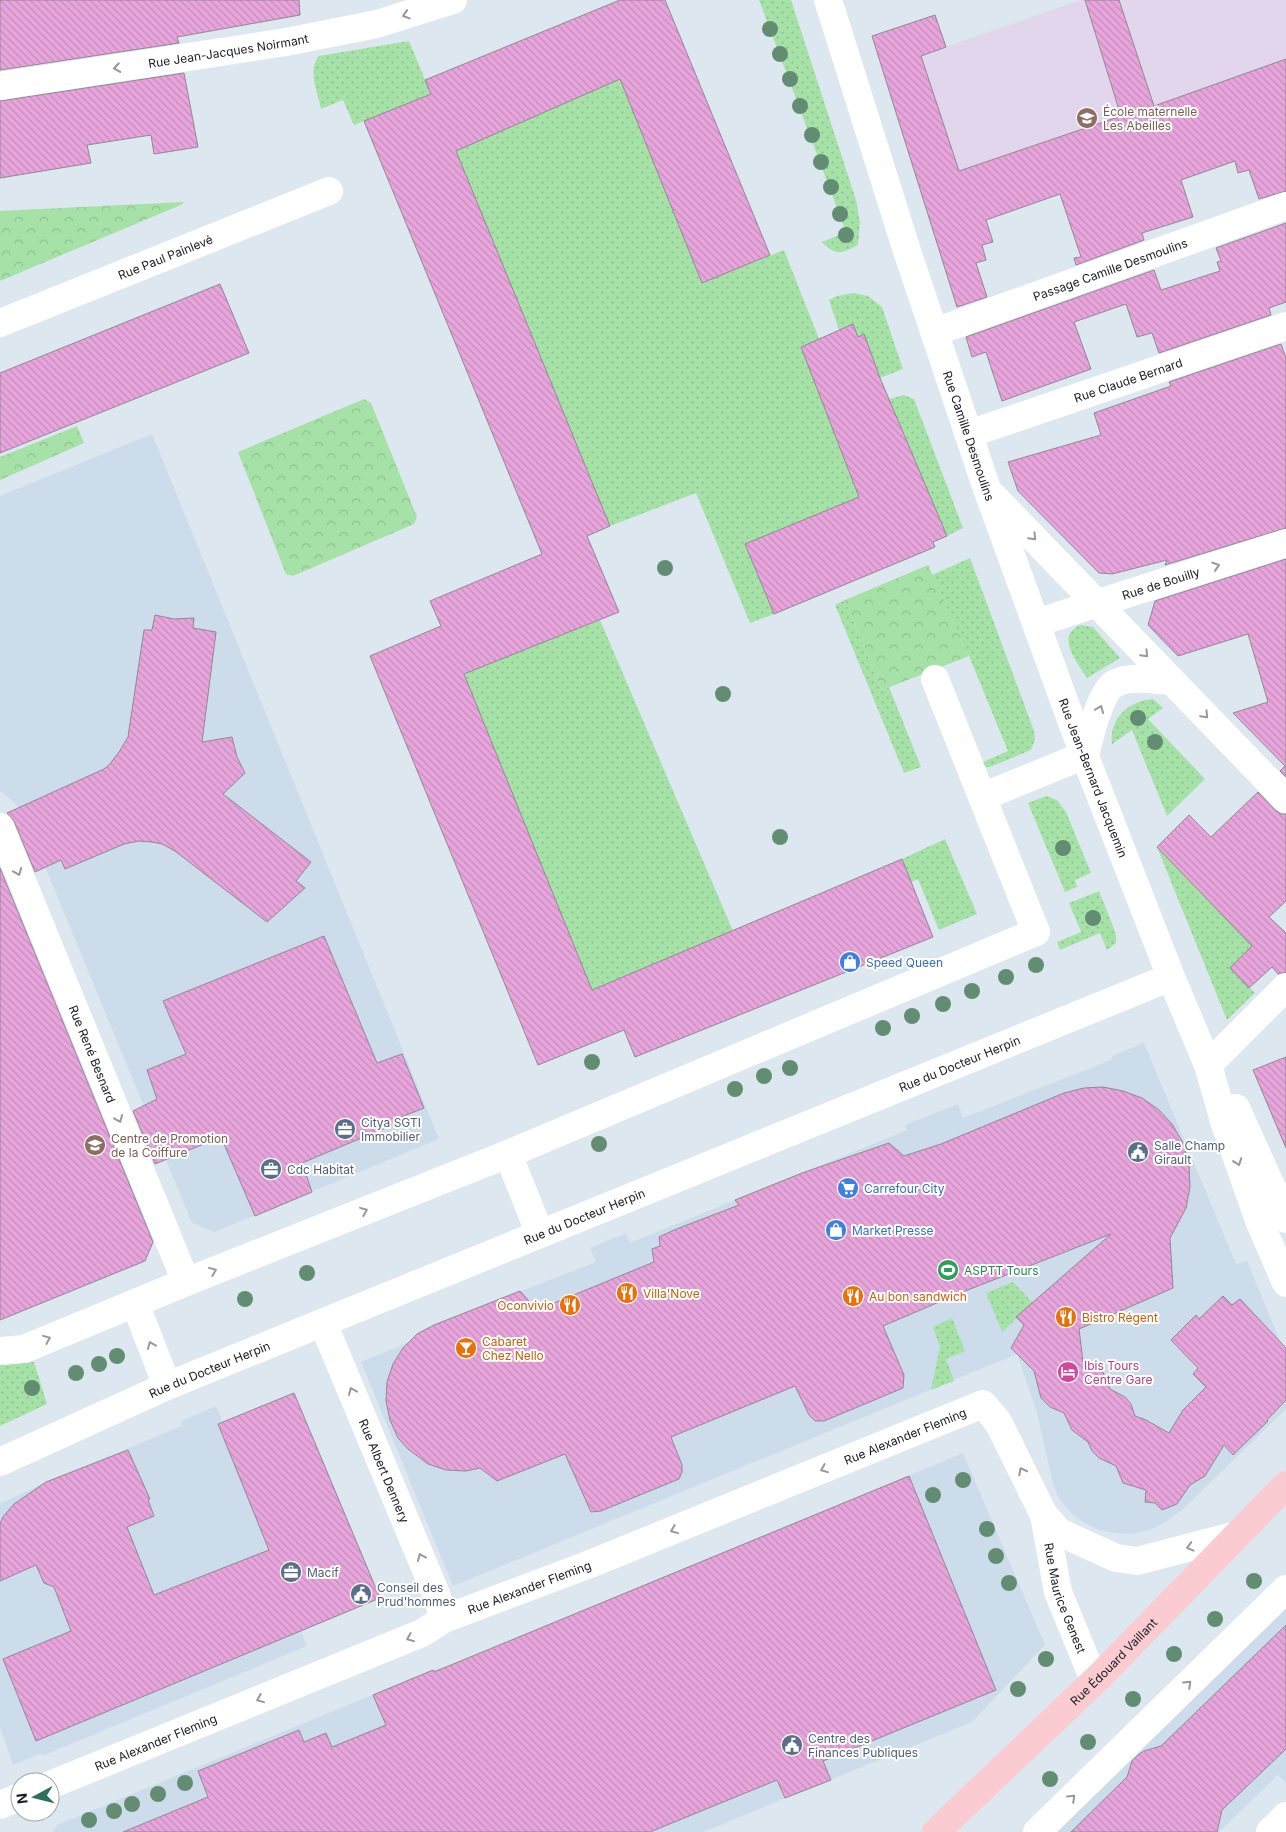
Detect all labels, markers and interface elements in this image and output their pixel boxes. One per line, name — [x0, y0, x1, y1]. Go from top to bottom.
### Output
one-way arrow — [402, 9, 411, 19]
street label: Rue Jean-Jacques Noirmant — [147, 30, 310, 71]
one-way arrow — [112, 62, 120, 73]
place label: École maternelle Les Abeilles — [1103, 104, 1197, 133]
school or university icon: École maternelle Les Abeilles — [1075, 106, 1099, 130]
street label: Rue Paul Painlevé — [116, 231, 215, 282]
street label: Passage Camille Desmoulins — [1031, 235, 1189, 304]
street label: Rue Claude Bernard — [1072, 354, 1184, 405]
street label: Rue Camille Desmoulins — [940, 369, 998, 503]
one-way arrow — [1027, 531, 1036, 540]
one-way arrow — [1211, 562, 1219, 572]
street label: Rue de Bouilly — [1120, 564, 1202, 603]
one-way arrow — [1139, 648, 1148, 657]
street label: Rue Jean-Bernard Jacquemin — [1056, 696, 1131, 859]
one-way arrow — [1094, 705, 1104, 713]
one-way arrow — [1199, 710, 1208, 719]
one-way arrow — [12, 867, 23, 876]
shop icon: Speed Queen — [838, 950, 862, 974]
place label: Speed Queen — [866, 955, 943, 970]
street label: Rue René Besnard — [66, 1003, 119, 1105]
street label: Rue du Docteur Herpin — [896, 1032, 1022, 1095]
one-way arrow — [113, 1114, 124, 1123]
place label: Citya SGTI Immobilier — [361, 1115, 421, 1144]
office icon: Citya SGTI Immobilier — [333, 1117, 357, 1141]
place label: Centre de Promotion de la Coiffure — [111, 1131, 228, 1160]
school or university icon: Centre de Promotion de la Coiffure — [83, 1133, 107, 1157]
place label: Salle Champ Girault — [1154, 1138, 1225, 1167]
public building icon: Salle Champ Girault — [1126, 1140, 1150, 1164]
office icon: Cdc Habitat — [259, 1157, 283, 1181]
one-way arrow — [1232, 1157, 1242, 1165]
place label: Cdc Habitat — [287, 1162, 354, 1177]
supermarket icon: Carrefour City — [836, 1176, 860, 1200]
place label: Carrefour City — [864, 1181, 945, 1196]
street label: Rue du Docteur Herpin — [521, 1185, 647, 1247]
one-way arrow — [359, 1207, 368, 1217]
shop icon: Market Presse — [824, 1218, 848, 1242]
place label: Market Presse — [852, 1223, 934, 1238]
sports icon: ASPTT Tours — [936, 1258, 960, 1282]
place label: ASPTT Tours — [964, 1263, 1038, 1278]
one-way arrow — [208, 1267, 217, 1277]
restaurant icon: Villa'Nove — [615, 1281, 639, 1305]
restaurant icon: Au bon sandwich — [841, 1284, 865, 1308]
place label: Villa'Nove — [643, 1286, 700, 1301]
place label: Au bon sandwich — [869, 1289, 967, 1304]
restaurant icon: Oconvivio — [558, 1293, 582, 1317]
place label: Oconvivio — [497, 1298, 554, 1313]
restaurant icon: Bistro Régent — [1054, 1305, 1078, 1329]
place label: Bistro Régent — [1082, 1310, 1158, 1325]
place label: Cabaret Chez Nello — [482, 1334, 544, 1363]
one-way arrow — [42, 1335, 51, 1346]
bar icon: Cabaret Chez Nello — [454, 1336, 478, 1360]
street label: Rue du Docteur Herpin — [146, 1337, 272, 1401]
one-way arrow — [147, 1341, 157, 1350]
place label: Ibis Tours Centre Gare — [1084, 1358, 1152, 1387]
hotel icon: Ibis Tours Centre Gare — [1056, 1360, 1080, 1384]
one-way arrow — [347, 1387, 358, 1396]
street label: Rue Alexander Fleming — [842, 1404, 968, 1467]
street label: Rue Albert Dennery — [356, 1417, 413, 1525]
one-way arrow — [820, 1462, 829, 1473]
one-way arrow — [1018, 1467, 1029, 1476]
one-way arrow — [670, 1524, 679, 1535]
one-way arrow — [1186, 1541, 1195, 1552]
street label: Rue Maurice Genest — [1042, 1542, 1090, 1655]
one-way arrow — [416, 1553, 427, 1562]
street label: Rue Alexander Fleming — [465, 1557, 593, 1617]
office icon: Macif — [279, 1560, 303, 1584]
place label: Macif — [307, 1565, 339, 1580]
place label: Conseil des Prud'hommes — [377, 1580, 456, 1609]
public building icon: Conseil des Prud'hommes — [349, 1582, 373, 1606]
street label: Rue Édouard Vaillant — [1067, 1615, 1160, 1708]
one-way arrow — [406, 1631, 415, 1642]
one-way arrow — [1182, 1681, 1191, 1690]
one-way arrow — [256, 1693, 265, 1703]
street label: Rue Alexander Fleming — [92, 1710, 219, 1774]
place label: Centre des Finances Publiques — [808, 1731, 918, 1760]
public building icon: Centre des Finances Publiques — [780, 1733, 804, 1757]
north arrow — [10, 1772, 60, 1822]
text: N — [13, 1792, 31, 1805]
one-way arrow — [1066, 1795, 1075, 1804]

